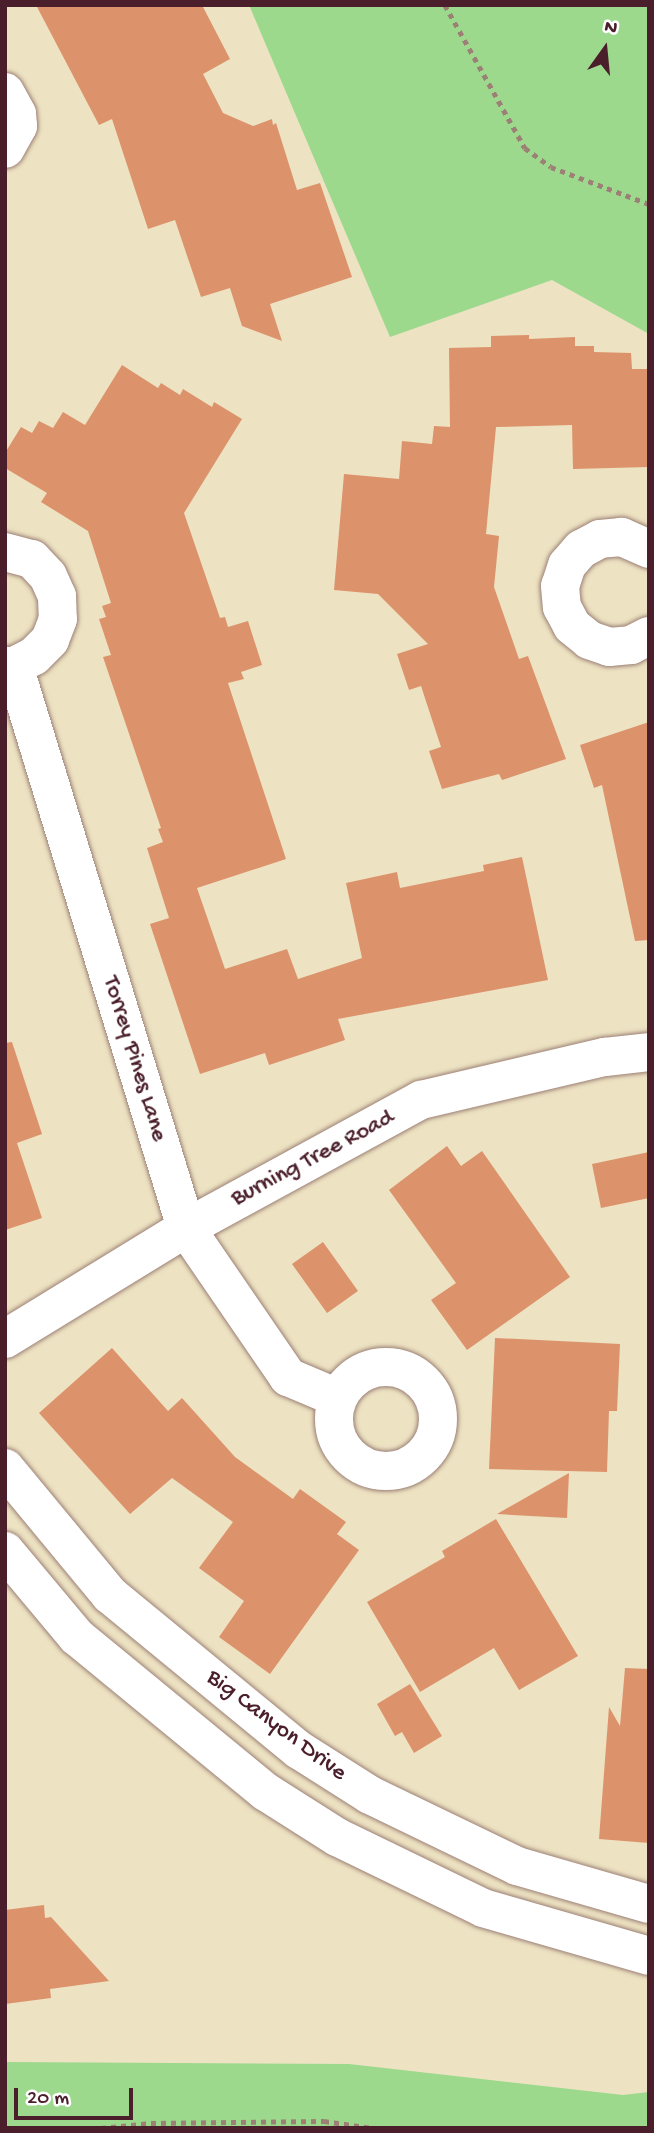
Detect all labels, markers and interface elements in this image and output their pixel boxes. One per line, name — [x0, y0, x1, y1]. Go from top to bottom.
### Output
north arrow — [570, 14, 640, 84]
text: N — [602, 16, 620, 41]
street label: Torrey Pines Lane — [95, 973, 173, 1145]
street label: Burning Tree Road — [227, 1104, 399, 1214]
street label: Big Canyon Drive — [200, 1664, 352, 1788]
scale bar — [18, 2074, 136, 2118]
text: 20 m — [27, 2087, 69, 2112]

